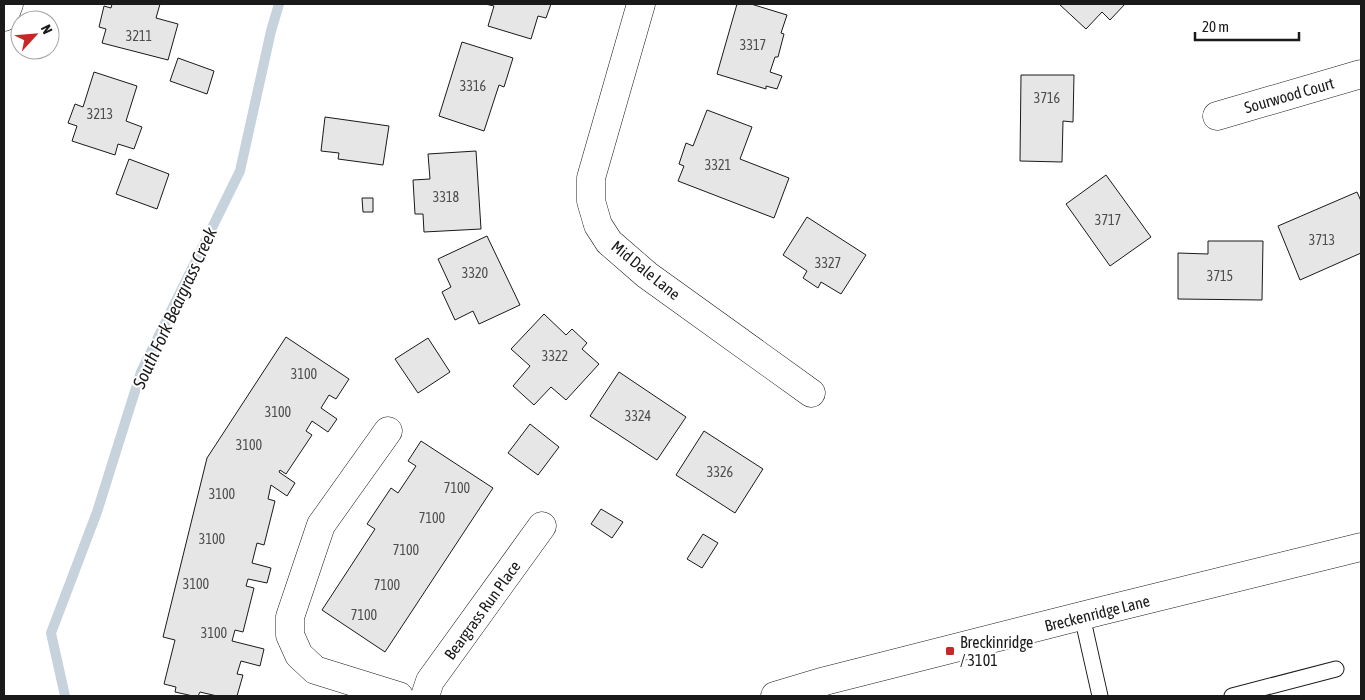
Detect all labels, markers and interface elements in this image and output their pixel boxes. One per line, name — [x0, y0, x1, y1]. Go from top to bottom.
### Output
north arrow — [10, 10, 60, 60]
scale bar — [1195, 10, 1299, 42]
text: 20 m — [1202, 18, 1229, 35]
text: N — [38, 22, 56, 37]
house number: 3211 — [126, 28, 152, 44]
house number: 3317 — [740, 37, 766, 53]
street label: Sourwood Court — [1242, 73, 1336, 116]
house number: 3316 — [460, 78, 487, 94]
house number: 3716 — [1034, 90, 1061, 106]
house number: 3213 — [87, 106, 113, 122]
house number: 3321 — [705, 157, 731, 173]
house number: 3318 — [433, 189, 460, 205]
house number: 3717 — [1095, 212, 1121, 228]
water label: South Fork Beargrass Creek — [128, 223, 222, 393]
house number: 3713 — [1309, 232, 1335, 248]
street label: Mid Dale Lane — [608, 237, 684, 303]
house number: 3327 — [815, 255, 841, 271]
house number: 3320 — [462, 265, 489, 281]
house number: 3715 — [1207, 268, 1233, 284]
house number: 3322 — [542, 348, 568, 364]
house number: 3100 — [291, 366, 318, 382]
house number: 3100 — [265, 404, 292, 420]
house number: 3324 — [625, 408, 652, 424]
house number: 3100 — [236, 437, 263, 453]
house number: 3326 — [707, 464, 734, 480]
house number: 7100 — [444, 480, 471, 496]
house number: 3100 — [209, 486, 236, 502]
house number: 7100 — [419, 510, 446, 526]
house number: 3100 — [199, 531, 226, 547]
house number: 7100 — [393, 542, 420, 558]
street label: Beargrass Run Place — [440, 557, 525, 663]
house number: 3100 — [183, 576, 210, 592]
house number: 7100 — [374, 577, 401, 593]
street label: Breckenridge Lane — [1043, 591, 1152, 636]
house number: 7100 — [351, 607, 378, 623]
house number: 3100 — [201, 625, 228, 641]
place label: Breckinridge / 3101 — [960, 633, 1033, 669]
marker: Breckinridge / 3101 — [944, 645, 956, 657]

